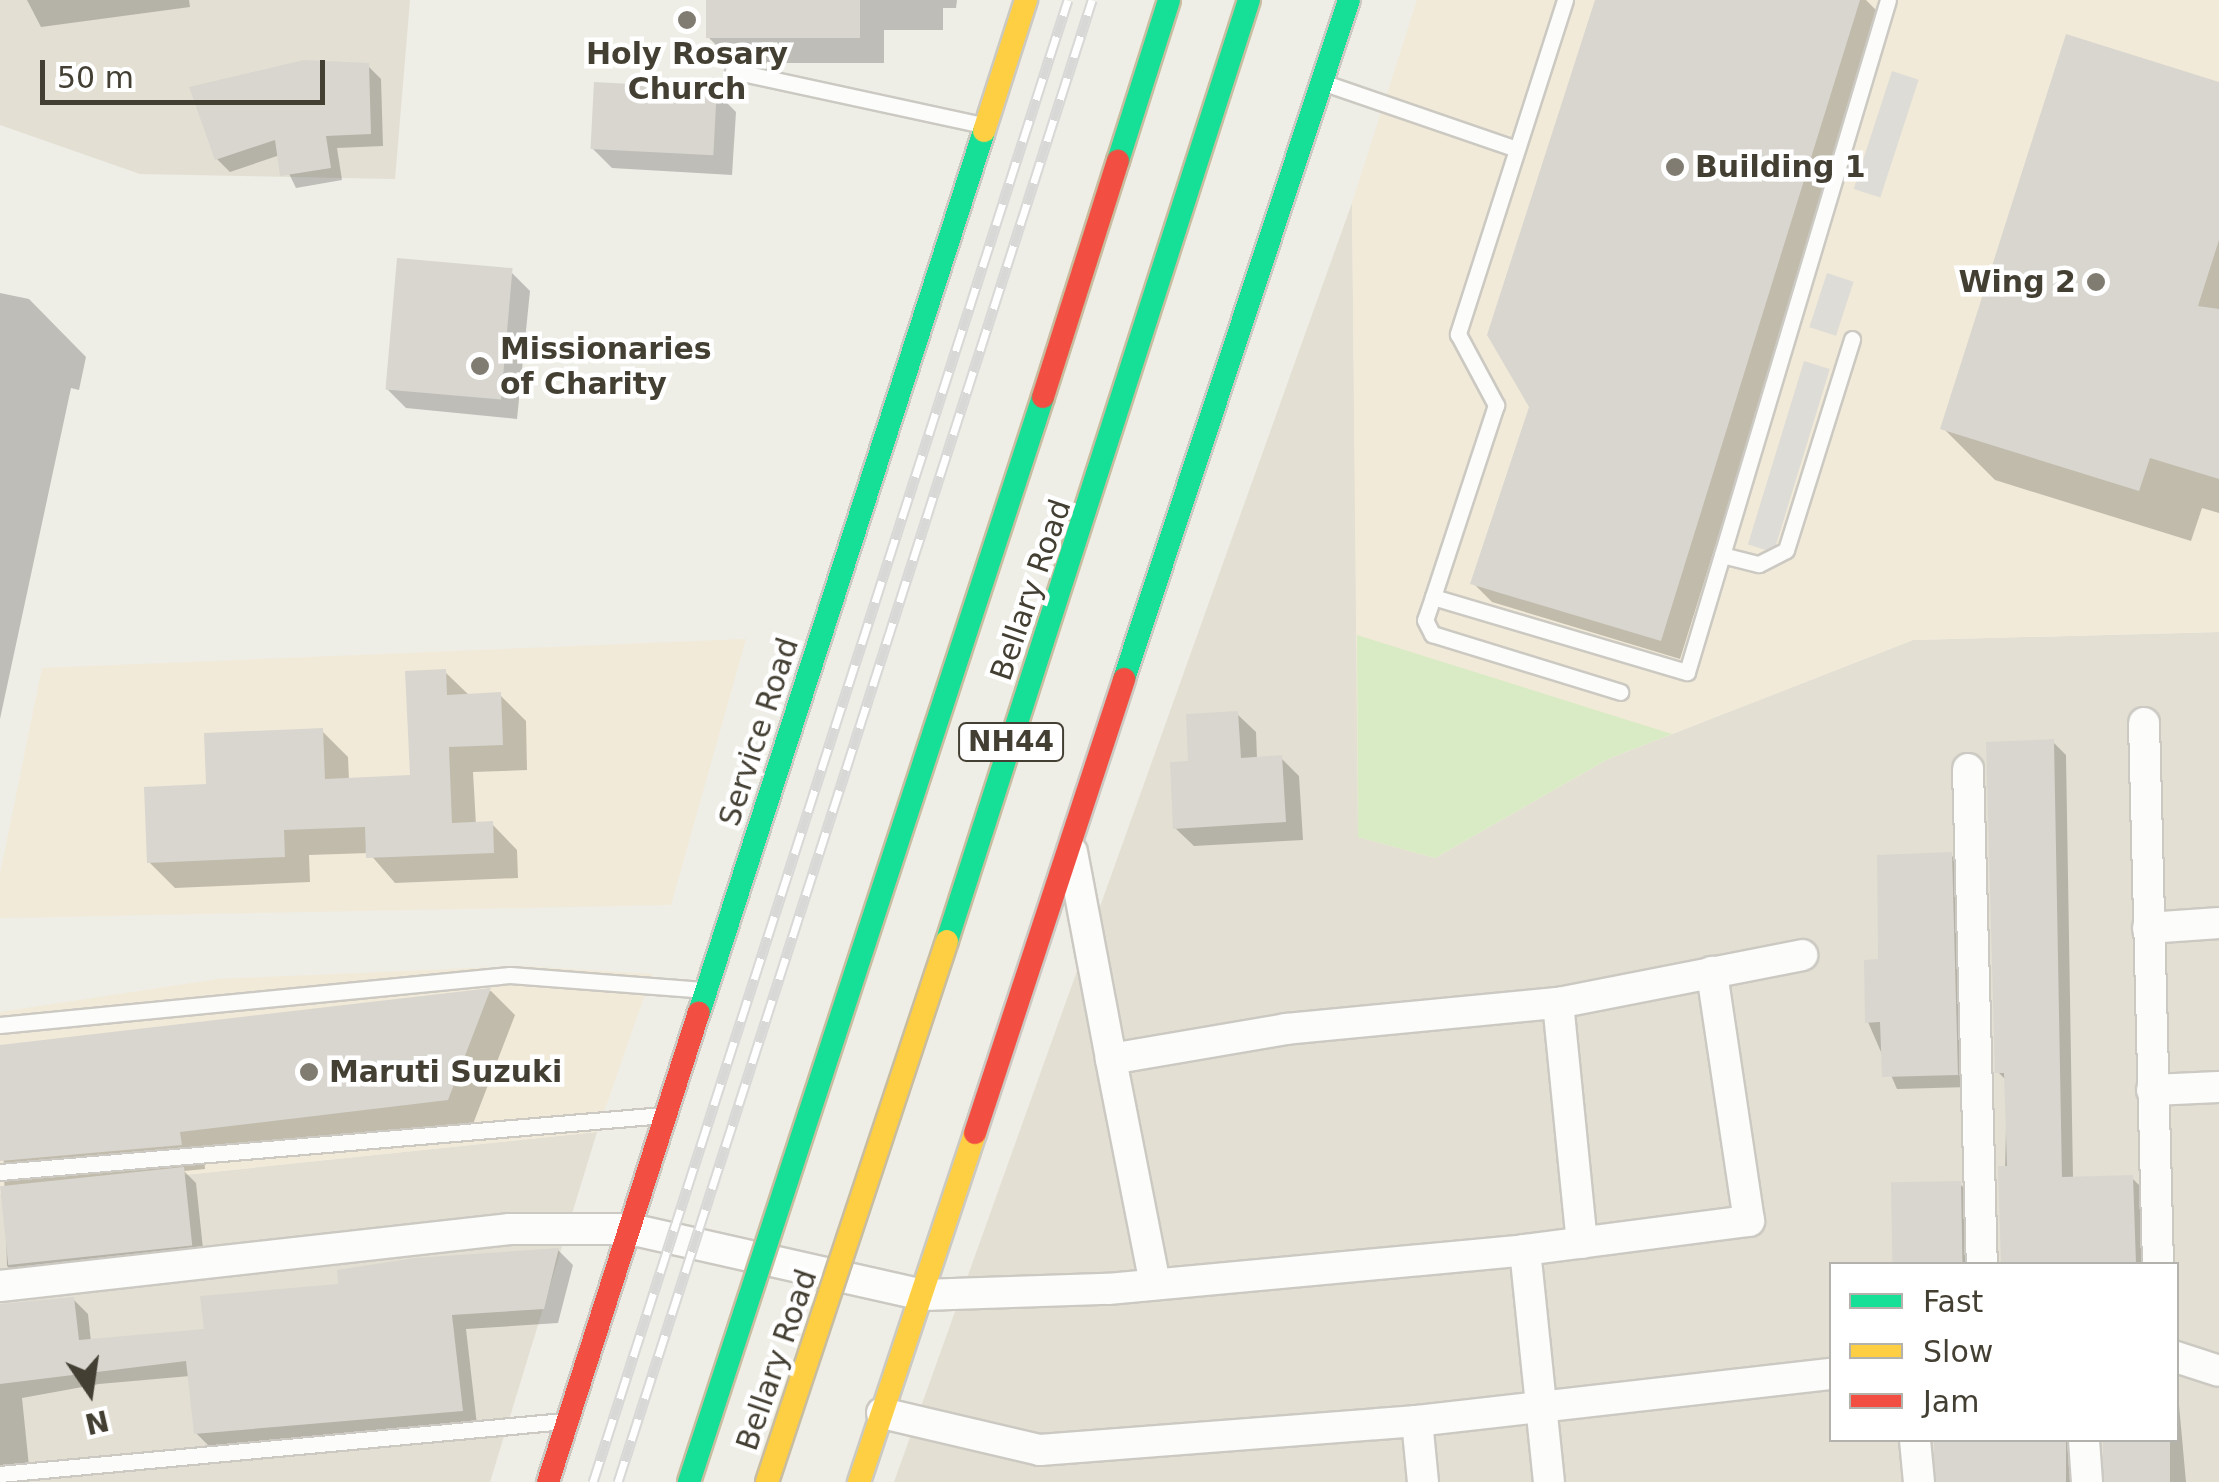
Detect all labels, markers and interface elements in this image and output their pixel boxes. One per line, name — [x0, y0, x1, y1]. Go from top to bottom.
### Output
marker: Holy Rosary Church — [676, 9, 698, 31]
place label: Holy Rosary Church — [586, 36, 788, 106]
scale bar — [45, 40, 330, 102]
text: 50 m — [57, 60, 134, 95]
place label: Building 1 — [1695, 149, 1866, 185]
marker: Building 1 — [1664, 156, 1686, 178]
place label: Wing 2 — [1958, 264, 2076, 300]
marker: Wing 2 — [2085, 271, 2107, 293]
place label: Missionaries of Charity — [500, 331, 712, 402]
marker: Missionaries of Charity — [469, 355, 491, 377]
street label: Bellary Road — [983, 495, 1079, 685]
street label: Service Road — [712, 633, 806, 831]
road number: NH44 — [956, 719, 1066, 765]
place label: Maruti Suzuki — [329, 1054, 562, 1090]
marker: Maruti Suzuki — [298, 1061, 320, 1083]
legend — [1829, 1262, 2179, 1442]
street label: Bellary Road — [729, 1265, 825, 1455]
text: Fast — [1923, 1284, 1983, 1319]
text: Slow — [1923, 1334, 1993, 1369]
north arrow — [40, 1342, 140, 1442]
text: Jam — [1923, 1384, 1979, 1419]
text: N — [82, 1403, 112, 1440]

